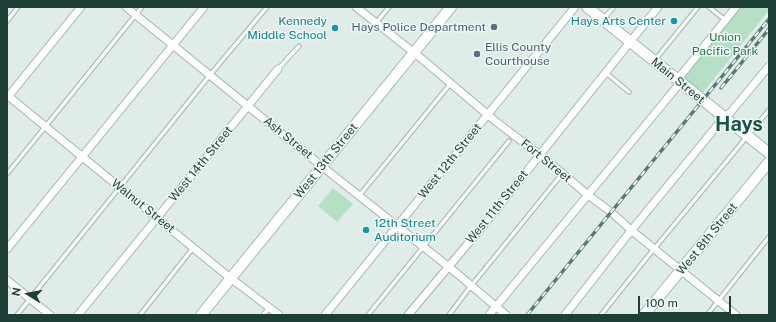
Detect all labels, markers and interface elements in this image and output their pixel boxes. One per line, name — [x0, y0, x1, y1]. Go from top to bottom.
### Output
place label: Kennedy Middle School — [247, 14, 327, 42]
place label: Hays Arts Center — [571, 14, 666, 28]
marker: Hays Arts Center — [669, 16, 679, 26]
place label: Hays Police Department — [352, 20, 486, 34]
marker: Hays Police Department — [489, 22, 499, 32]
marker: Kennedy Middle School — [330, 23, 340, 33]
park label: Union Pacific Park — [692, 30, 758, 58]
place label: Ellis County Courthouse — [485, 40, 551, 68]
marker: Ellis County Courthouse — [472, 49, 482, 59]
street label: Main Street — [648, 55, 708, 107]
district label: Hays — [715, 113, 763, 137]
street label: Ash Street — [260, 114, 316, 162]
street label: West 13th Street — [291, 120, 361, 202]
street label: West 12th Street — [415, 120, 485, 202]
street label: West 14th Street — [166, 123, 236, 205]
street label: Fort Street — [518, 136, 574, 186]
street label: West 11th Street — [463, 167, 531, 247]
street label: Walnut Street — [108, 176, 178, 236]
street label: West 8th Street — [674, 200, 740, 278]
place label: 12th Street Auditorium — [374, 216, 436, 244]
marker: 12th Street Auditorium — [361, 225, 371, 235]
north arrow — [8, 274, 48, 314]
text: N — [10, 286, 23, 297]
scale bar — [640, 288, 733, 314]
text: 100 m — [645, 296, 678, 310]

